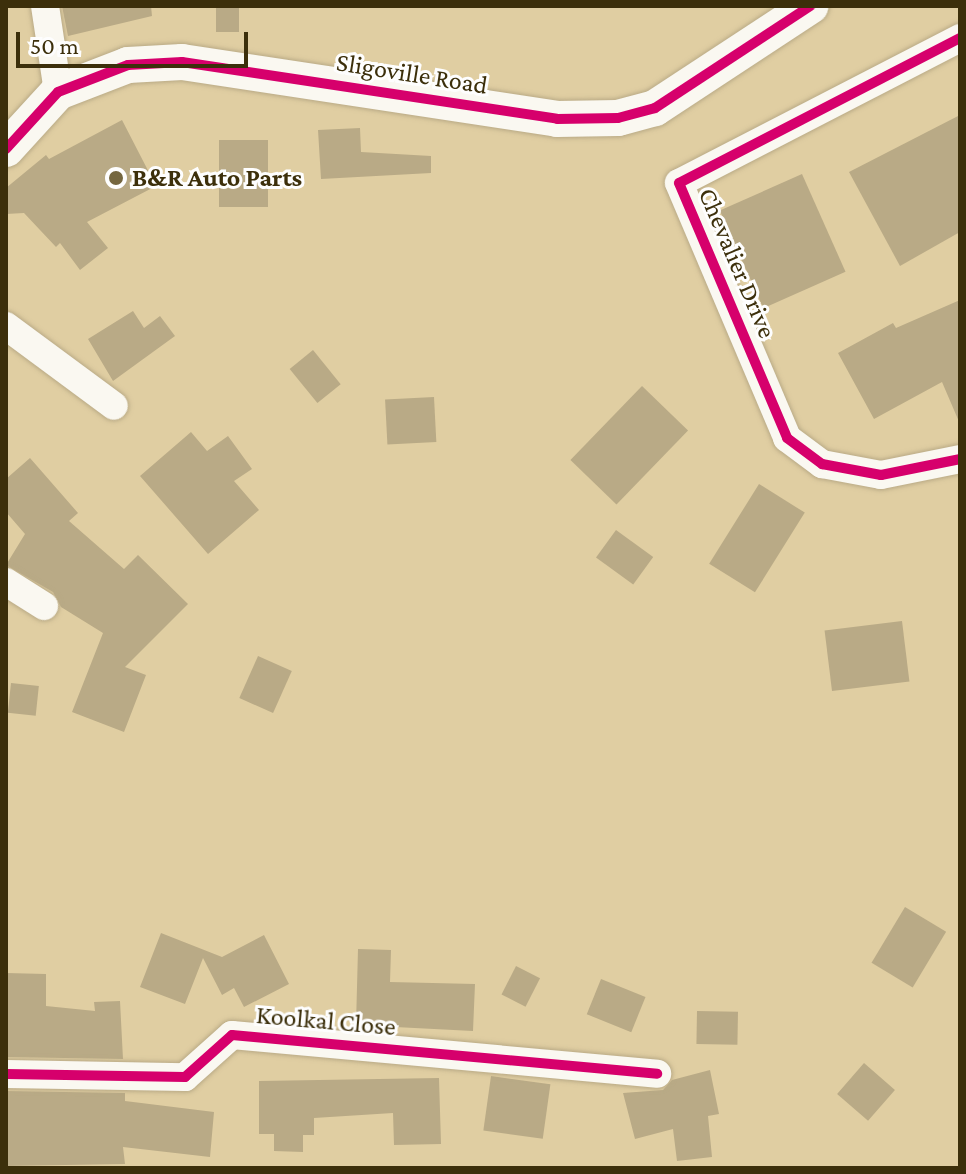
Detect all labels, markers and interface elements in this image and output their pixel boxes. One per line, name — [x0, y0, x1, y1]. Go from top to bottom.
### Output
scale bar — [20, 16, 252, 66]
text: 50 m — [30, 32, 79, 59]
street label: Sligoville Road — [334, 47, 490, 101]
place label: B&R Auto Parts — [132, 162, 302, 194]
marker: B&R Auto Parts — [107, 169, 125, 187]
street label: Chevalier Drive — [691, 183, 783, 343]
street label: Koolkal Close — [255, 999, 397, 1043]

